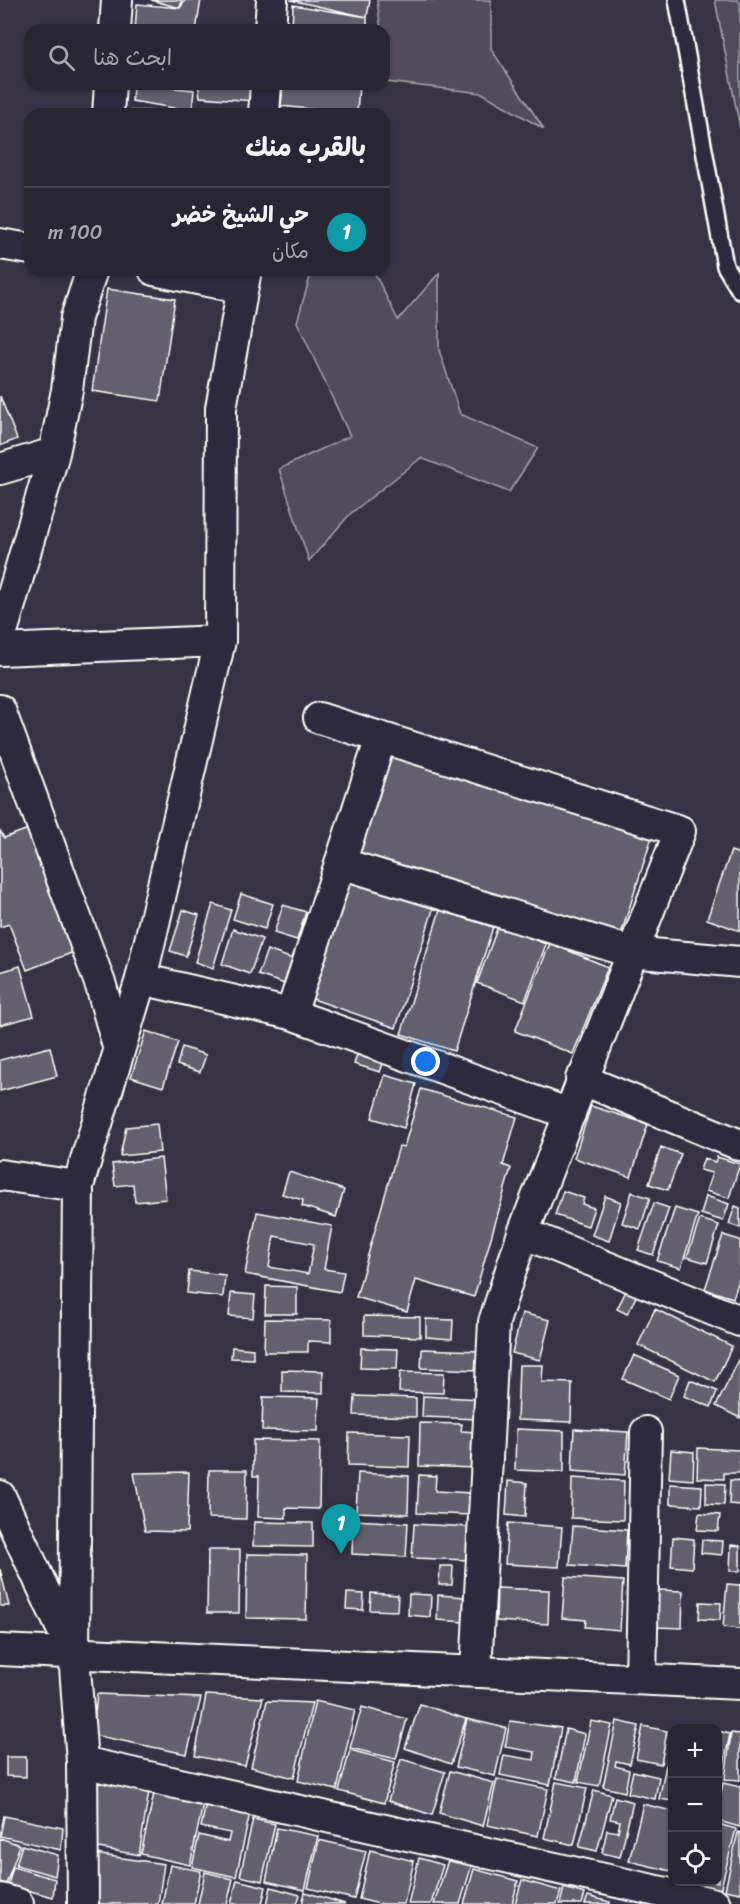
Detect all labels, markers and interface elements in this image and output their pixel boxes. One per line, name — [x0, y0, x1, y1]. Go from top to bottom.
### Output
search box — [24, 24, 390, 90]
text: ابحث هنا — [93, 38, 172, 77]
icon: search — [45, 41, 78, 74]
text: بالقرب منك — [245, 124, 366, 170]
text: حي الشيخ خضر — [173, 195, 309, 234]
text: 100 m — [48, 215, 102, 250]
text: 1 — [342, 215, 351, 250]
text: مكان — [272, 234, 309, 269]
your location — [411, 1047, 440, 1076]
pin: 1 — [322, 1504, 360, 1554]
map controls — [668, 1724, 722, 1886]
button: + — [668, 1724, 722, 1778]
button: − — [668, 1778, 722, 1832]
button: locate — [668, 1832, 722, 1886]

